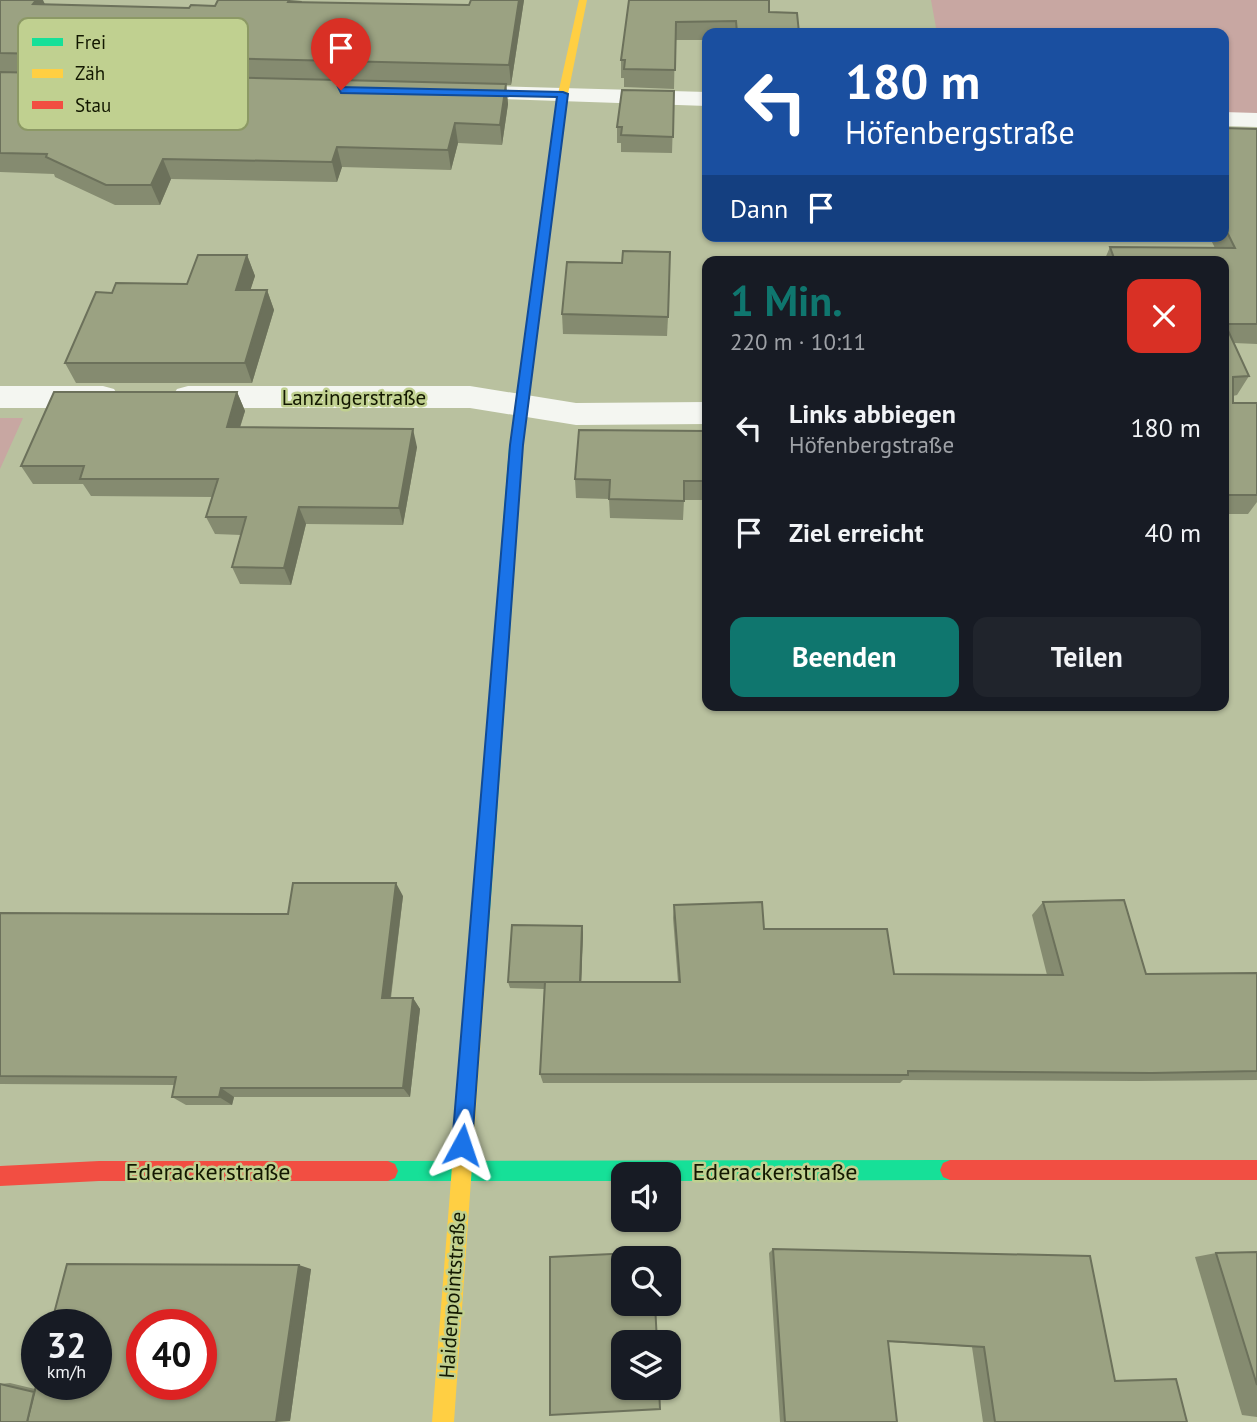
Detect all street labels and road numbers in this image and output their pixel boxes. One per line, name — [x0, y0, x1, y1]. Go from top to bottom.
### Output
street label: Lanzingerstraße — [282, 384, 426, 411]
street label: Ederackerstraße — [125, 1156, 291, 1187]
street label: Ederackerstraße — [692, 1156, 858, 1187]
street label: Haidenpointstraße — [433, 1211, 471, 1379]

